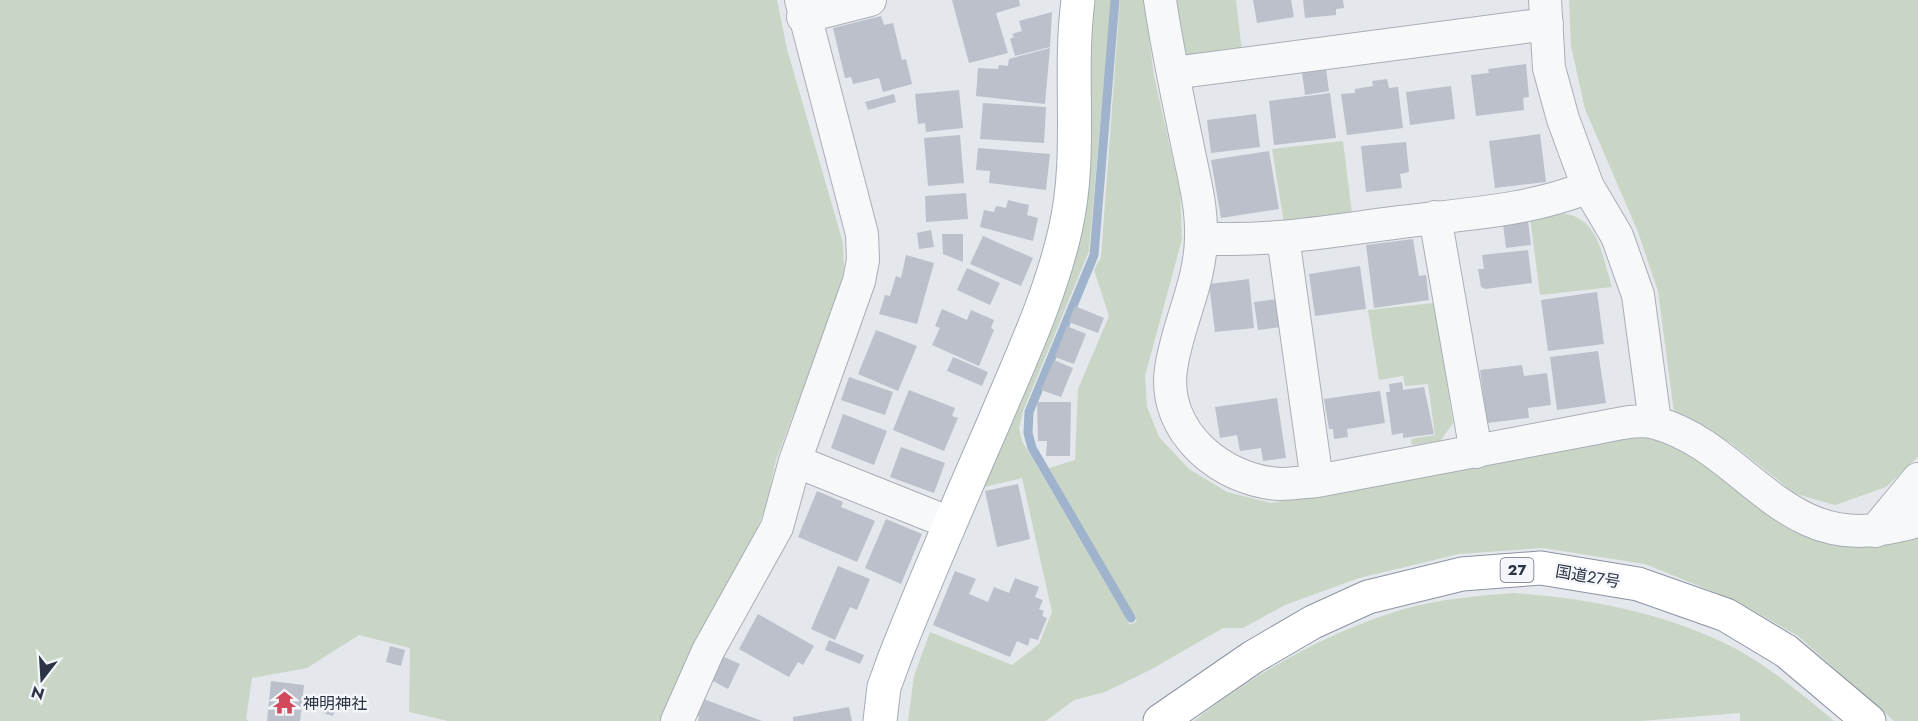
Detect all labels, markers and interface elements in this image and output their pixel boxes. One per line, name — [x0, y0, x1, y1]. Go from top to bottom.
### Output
road number: 27 — [1500, 558, 1534, 582]
street label: 国道27号 — [1554, 559, 1622, 594]
north arrow — [12, 649, 72, 709]
text: N — [28, 680, 47, 706]
temple icon: 神明神社 — [272, 690, 298, 716]
place label: 神明神社 — [303, 692, 367, 715]

